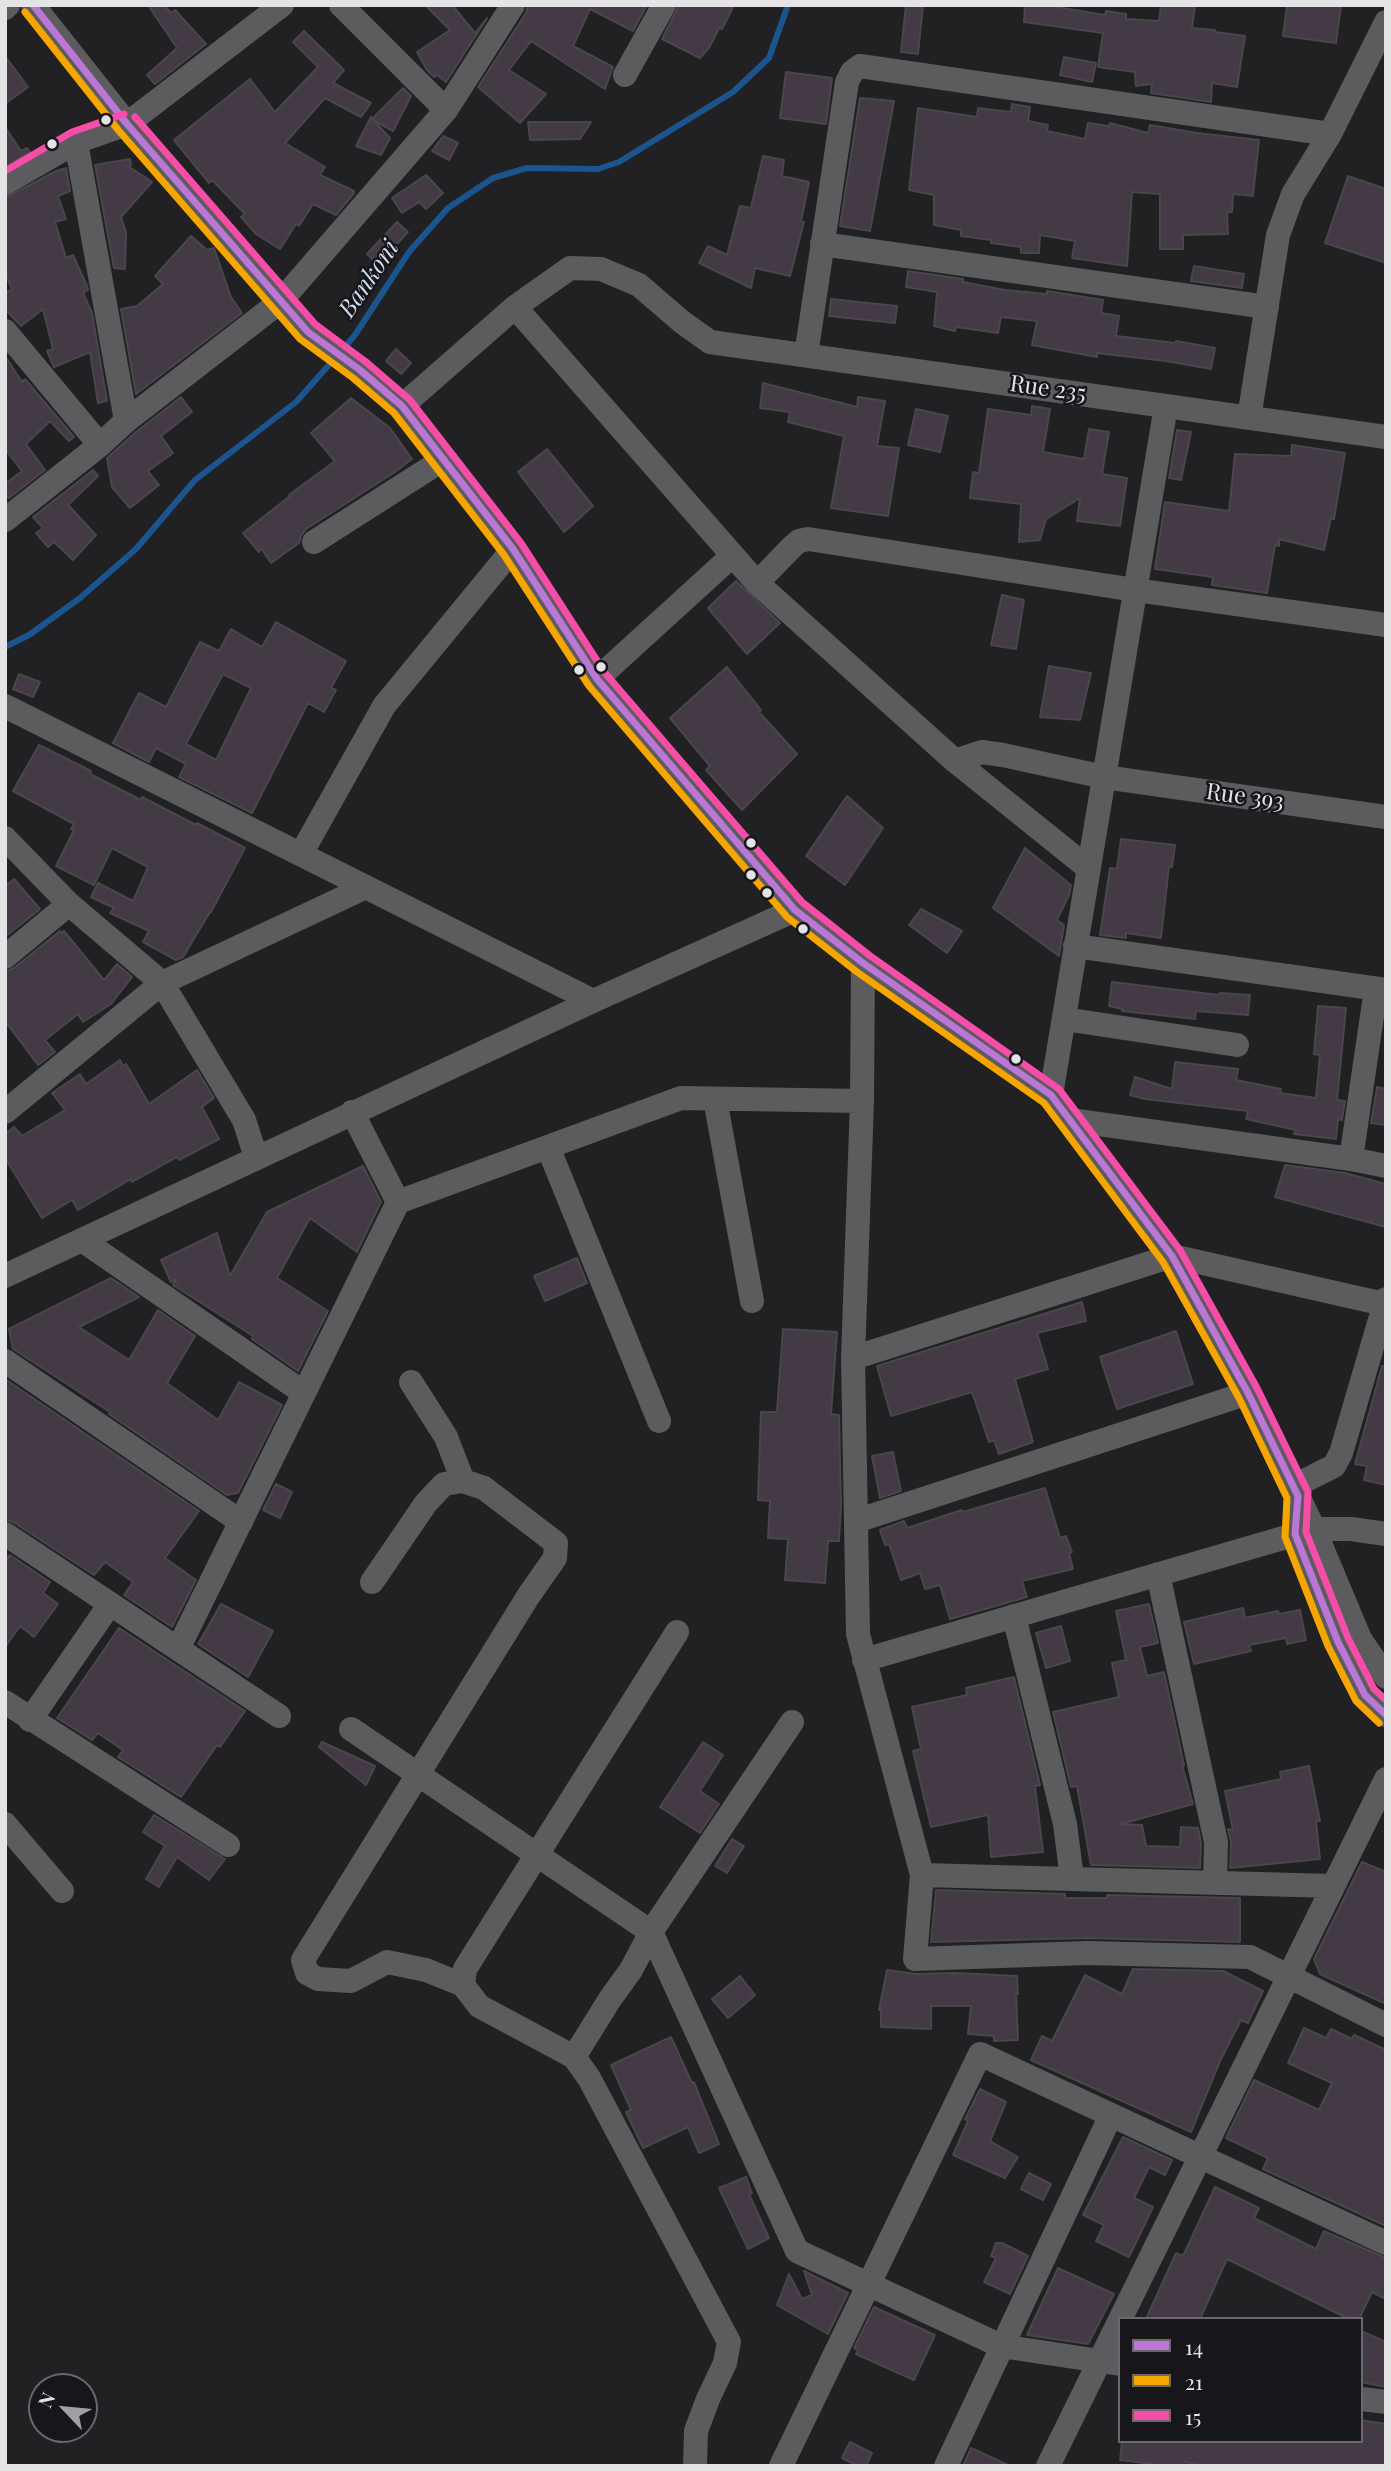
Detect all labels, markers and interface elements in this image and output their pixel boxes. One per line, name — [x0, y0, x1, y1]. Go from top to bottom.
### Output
unlabelled marker — [99, 113, 113, 127]
unlabelled marker — [45, 137, 59, 151]
water label: Bankoni — [333, 235, 405, 323]
street label: Rue 235 — [1008, 370, 1088, 408]
unlabelled marker — [594, 660, 608, 674]
unlabelled marker — [572, 663, 586, 677]
street label: Rue 393 — [1204, 778, 1286, 816]
unlabelled marker — [744, 836, 758, 850]
unlabelled marker — [744, 868, 758, 882]
unlabelled marker — [760, 886, 774, 900]
unlabelled marker — [796, 922, 810, 936]
unlabelled marker — [1009, 1052, 1023, 1066]
legend — [1118, 2317, 1363, 2443]
text: 14 — [1185, 2332, 1203, 2360]
text: 21 — [1185, 2367, 1203, 2395]
north arrow — [28, 2373, 98, 2443]
text: N — [31, 2388, 61, 2412]
text: 15 — [1185, 2402, 1201, 2430]

